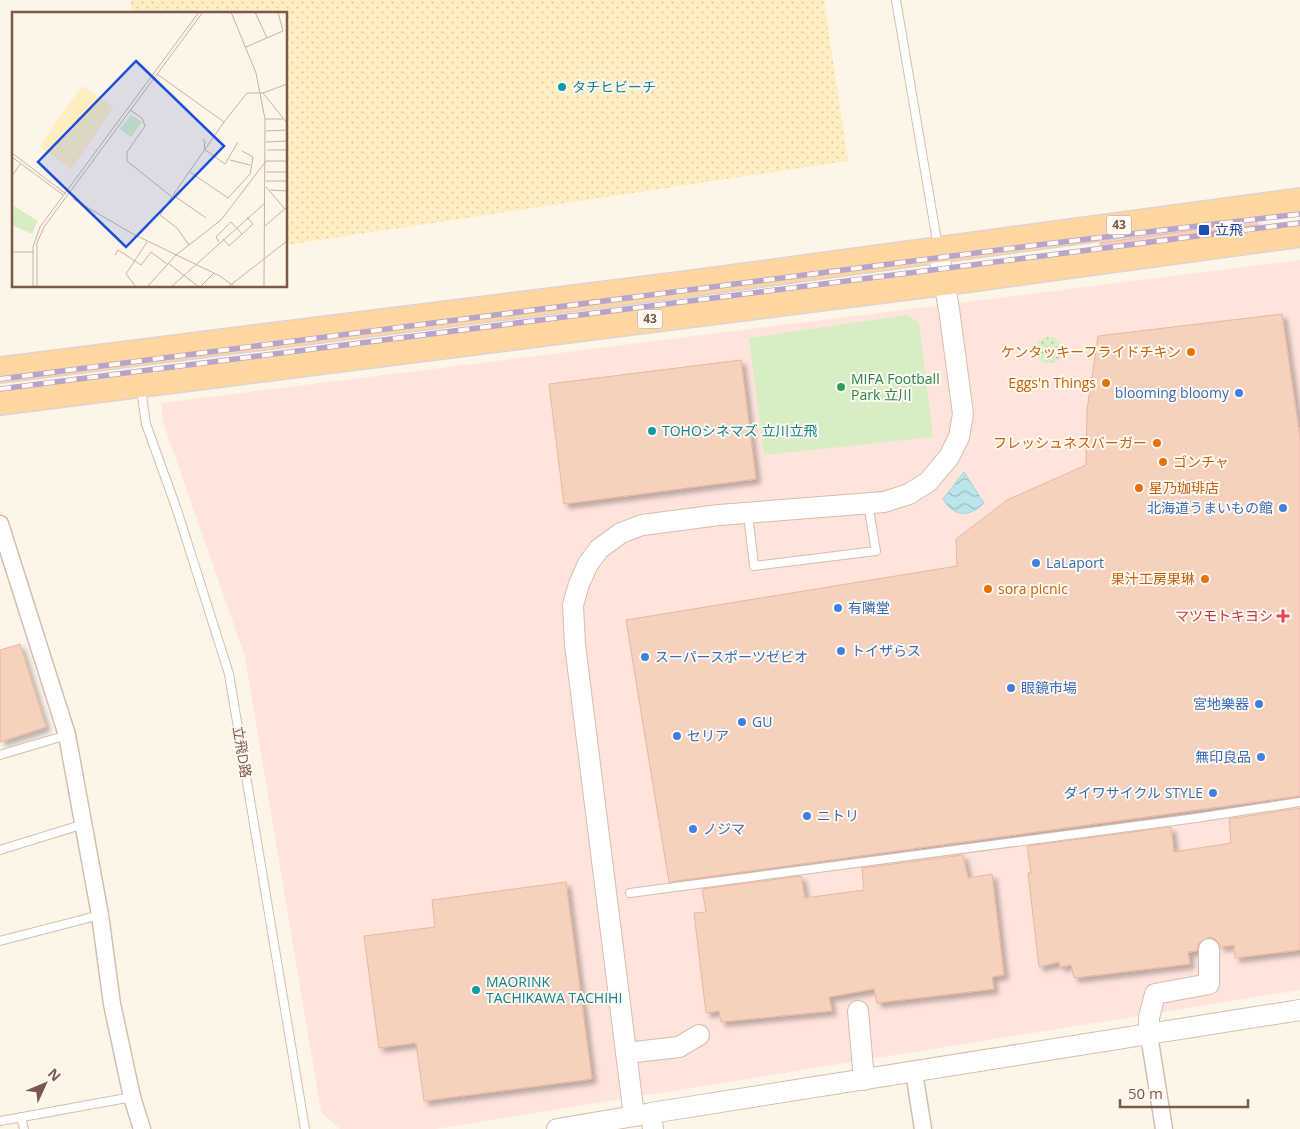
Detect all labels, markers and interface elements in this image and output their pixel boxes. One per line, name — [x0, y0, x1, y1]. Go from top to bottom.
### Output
inset map — [12, 12, 288, 288]
place label: タチヒビーチ — [572, 77, 656, 96]
marker: タチヒビーチ — [556, 81, 568, 93]
road number: 43 — [1106, 216, 1132, 234]
place label: 立飛 — [1215, 220, 1243, 239]
marker: 立飛 — [1197, 223, 1211, 237]
road number: 43 — [638, 310, 662, 328]
place label: ケンタッキーフライドチキン — [1001, 342, 1181, 361]
marker: ケンタッキーフライドチキン — [1185, 346, 1197, 358]
place label: MIFA Football Park 立川 — [851, 369, 940, 404]
place label: Eggs'n Things — [1008, 373, 1096, 392]
marker: Eggs'n Things — [1100, 377, 1112, 389]
marker: MIFA Football Park 立川 — [835, 381, 847, 393]
place label: blooming bloomy — [1115, 383, 1230, 402]
marker: blooming bloomy — [1233, 387, 1245, 399]
place label: TOHOシネマズ 立川立飛 — [662, 421, 817, 440]
marker: TOHOシネマズ 立川立飛 — [646, 425, 658, 437]
place label: フレッシュネスバーガー — [993, 433, 1147, 452]
marker: フレッシュネスバーガー — [1151, 437, 1163, 449]
place label: ゴンチャ — [1173, 452, 1229, 471]
marker: ゴンチャ — [1157, 456, 1169, 468]
place label: 星乃珈琲店 — [1149, 478, 1219, 497]
marker: 星乃珈琲店 — [1133, 482, 1145, 494]
place label: 北海道うまいもの館 — [1147, 498, 1273, 517]
marker: 北海道うまいもの館 — [1277, 502, 1289, 514]
place label: LaLaport — [1046, 553, 1104, 572]
marker: LaLaport — [1030, 557, 1042, 569]
place label: 果汁工房果琳 — [1111, 569, 1195, 588]
marker: 果汁工房果琳 — [1199, 573, 1211, 585]
place label: sora picnic — [998, 579, 1068, 598]
marker: sora picnic — [982, 583, 994, 595]
place label: 有隣堂 — [848, 598, 890, 617]
marker: 有隣堂 — [832, 602, 844, 614]
place label: マツモトキヨシ — [1175, 606, 1273, 625]
marker: マツモトキヨシ — [1277, 610, 1289, 622]
place label: トイザらス — [851, 641, 921, 660]
marker: トイザらス — [835, 645, 847, 657]
place label: スーパースポーツゼビオ — [655, 647, 808, 666]
marker: スーパースポーツゼビオ — [639, 651, 651, 663]
place label: 眼鏡市場 — [1021, 678, 1077, 697]
marker: 眼鏡市場 — [1005, 682, 1017, 694]
place label: 宮地樂器 — [1193, 694, 1249, 713]
marker: 宮地樂器 — [1253, 698, 1265, 710]
place label: GU — [752, 712, 772, 731]
marker: GU — [736, 716, 748, 728]
street label: 立飛D路 — [229, 725, 256, 779]
place label: セリア — [687, 726, 729, 745]
marker: セリア — [671, 730, 683, 742]
place label: 無印良品 — [1195, 747, 1251, 766]
marker: 無印良品 — [1255, 751, 1267, 763]
place label: ダイワサイクル STYLE — [1064, 783, 1203, 802]
marker: ダイワサイクル STYLE — [1207, 787, 1219, 799]
place label: ニトリ — [817, 806, 859, 825]
marker: ニトリ — [801, 810, 813, 822]
place label: ノジマ — [703, 819, 745, 838]
marker: ノジマ — [687, 823, 699, 835]
place label: MAORINK TACHIKAWA TACHIHI — [486, 972, 622, 1007]
marker: MAORINK TACHIKAWA TACHIHI — [470, 984, 482, 996]
north arrow — [20, 1059, 70, 1109]
text: N — [44, 1064, 66, 1085]
scale bar — [1120, 1076, 1248, 1108]
text: 50 m — [1128, 1083, 1163, 1103]

